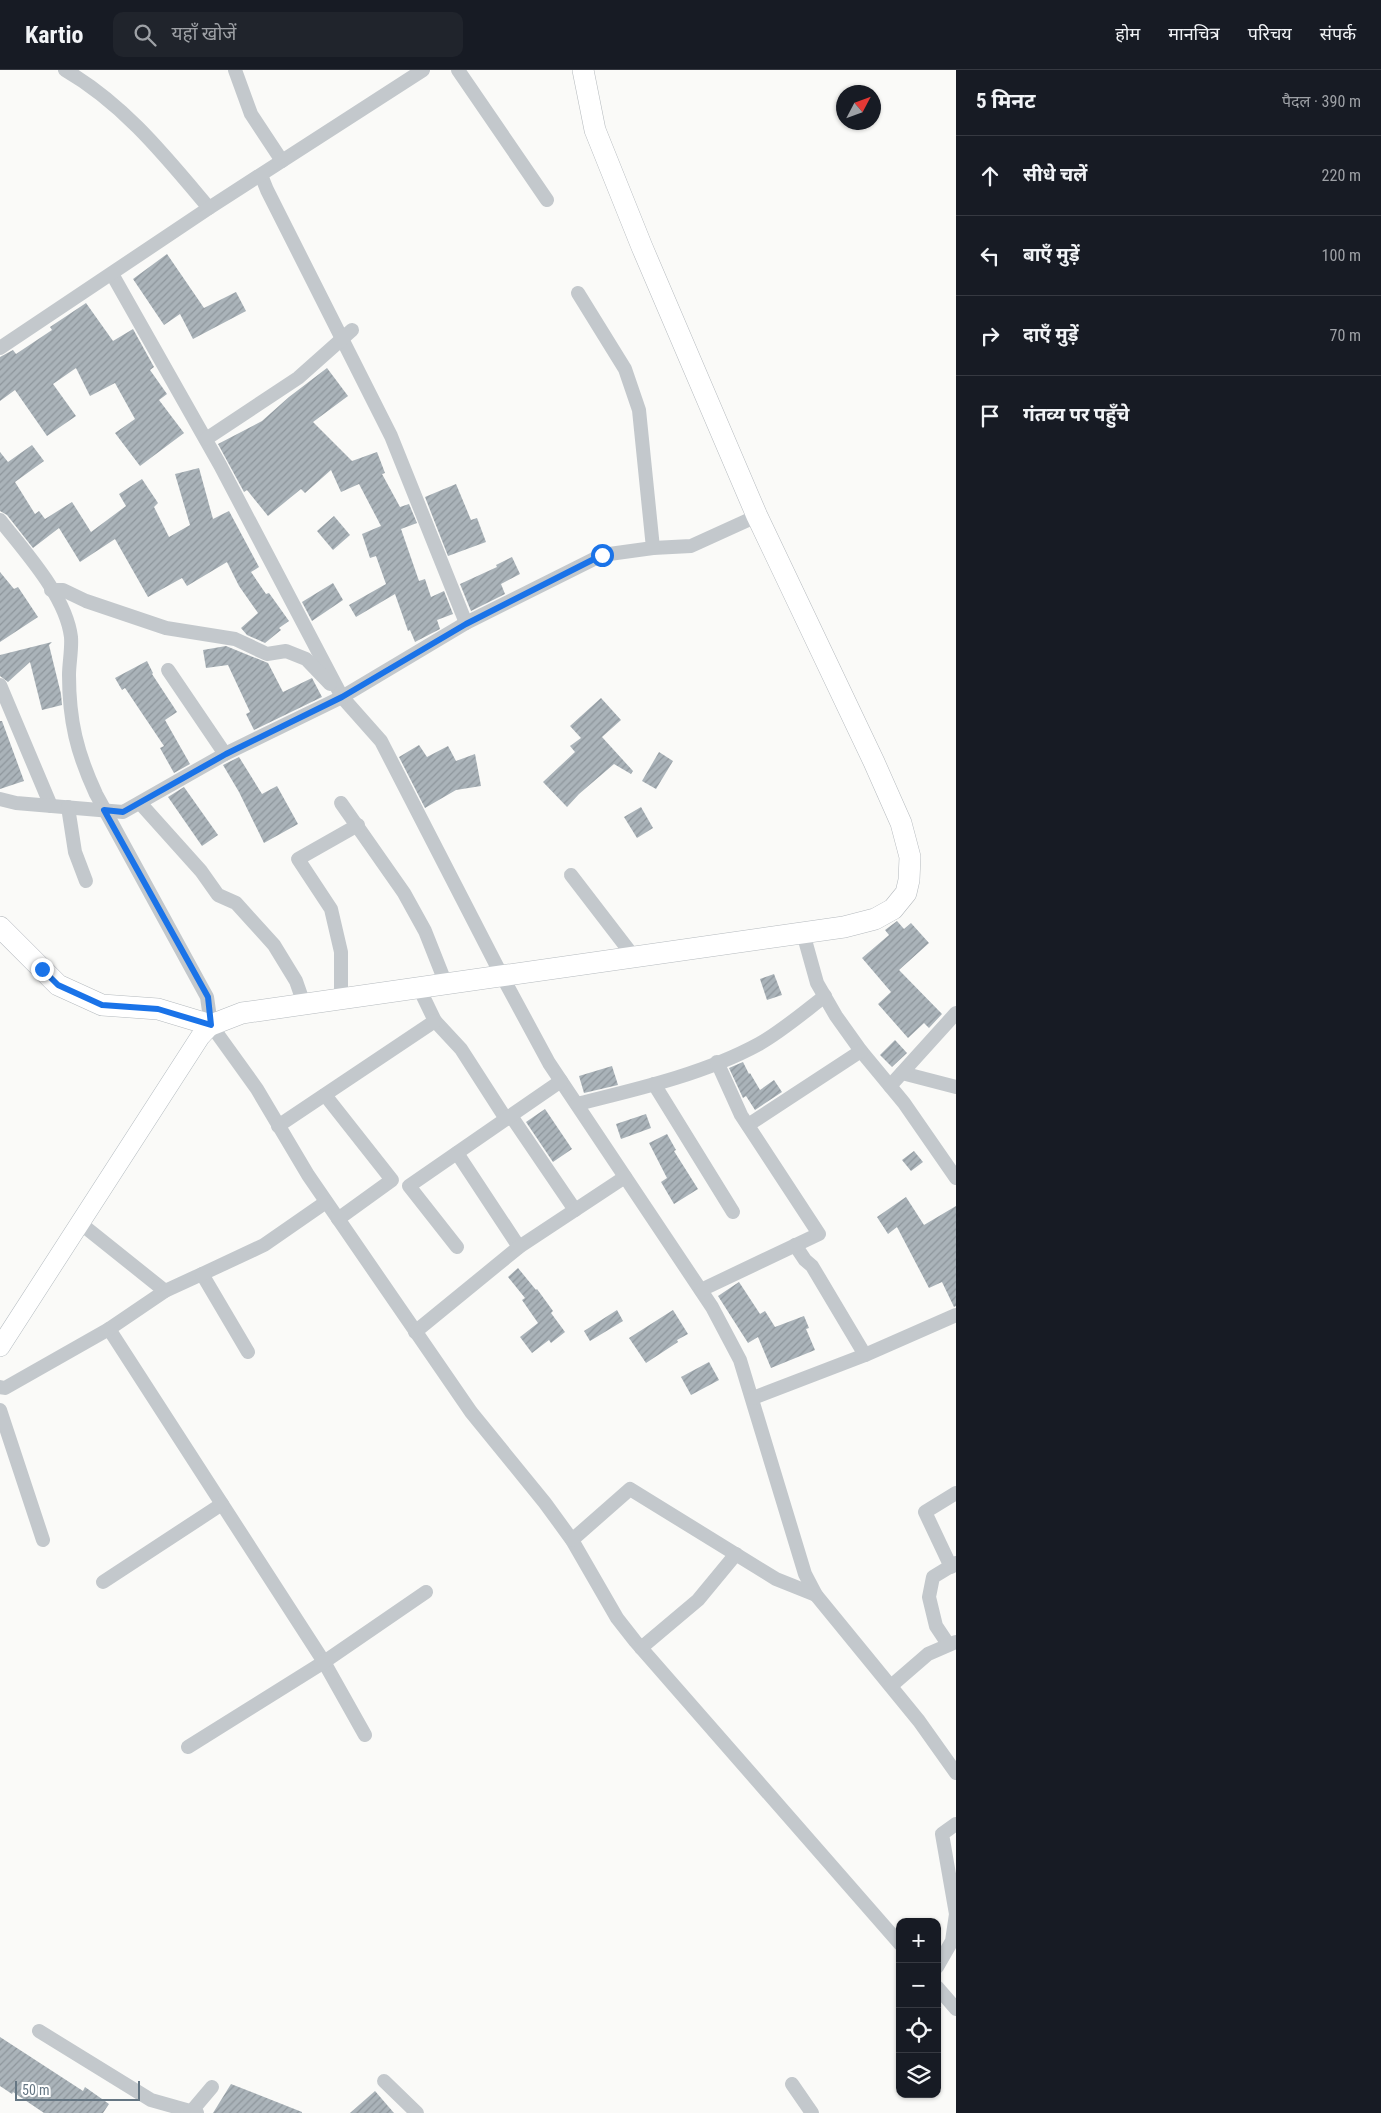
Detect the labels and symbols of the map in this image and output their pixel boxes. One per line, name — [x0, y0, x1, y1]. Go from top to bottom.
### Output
north arrow — [836, 85, 881, 130]
route start — [591, 544, 614, 567]
route end — [31, 958, 54, 981]
scale bar — [15, 2078, 140, 2101]

